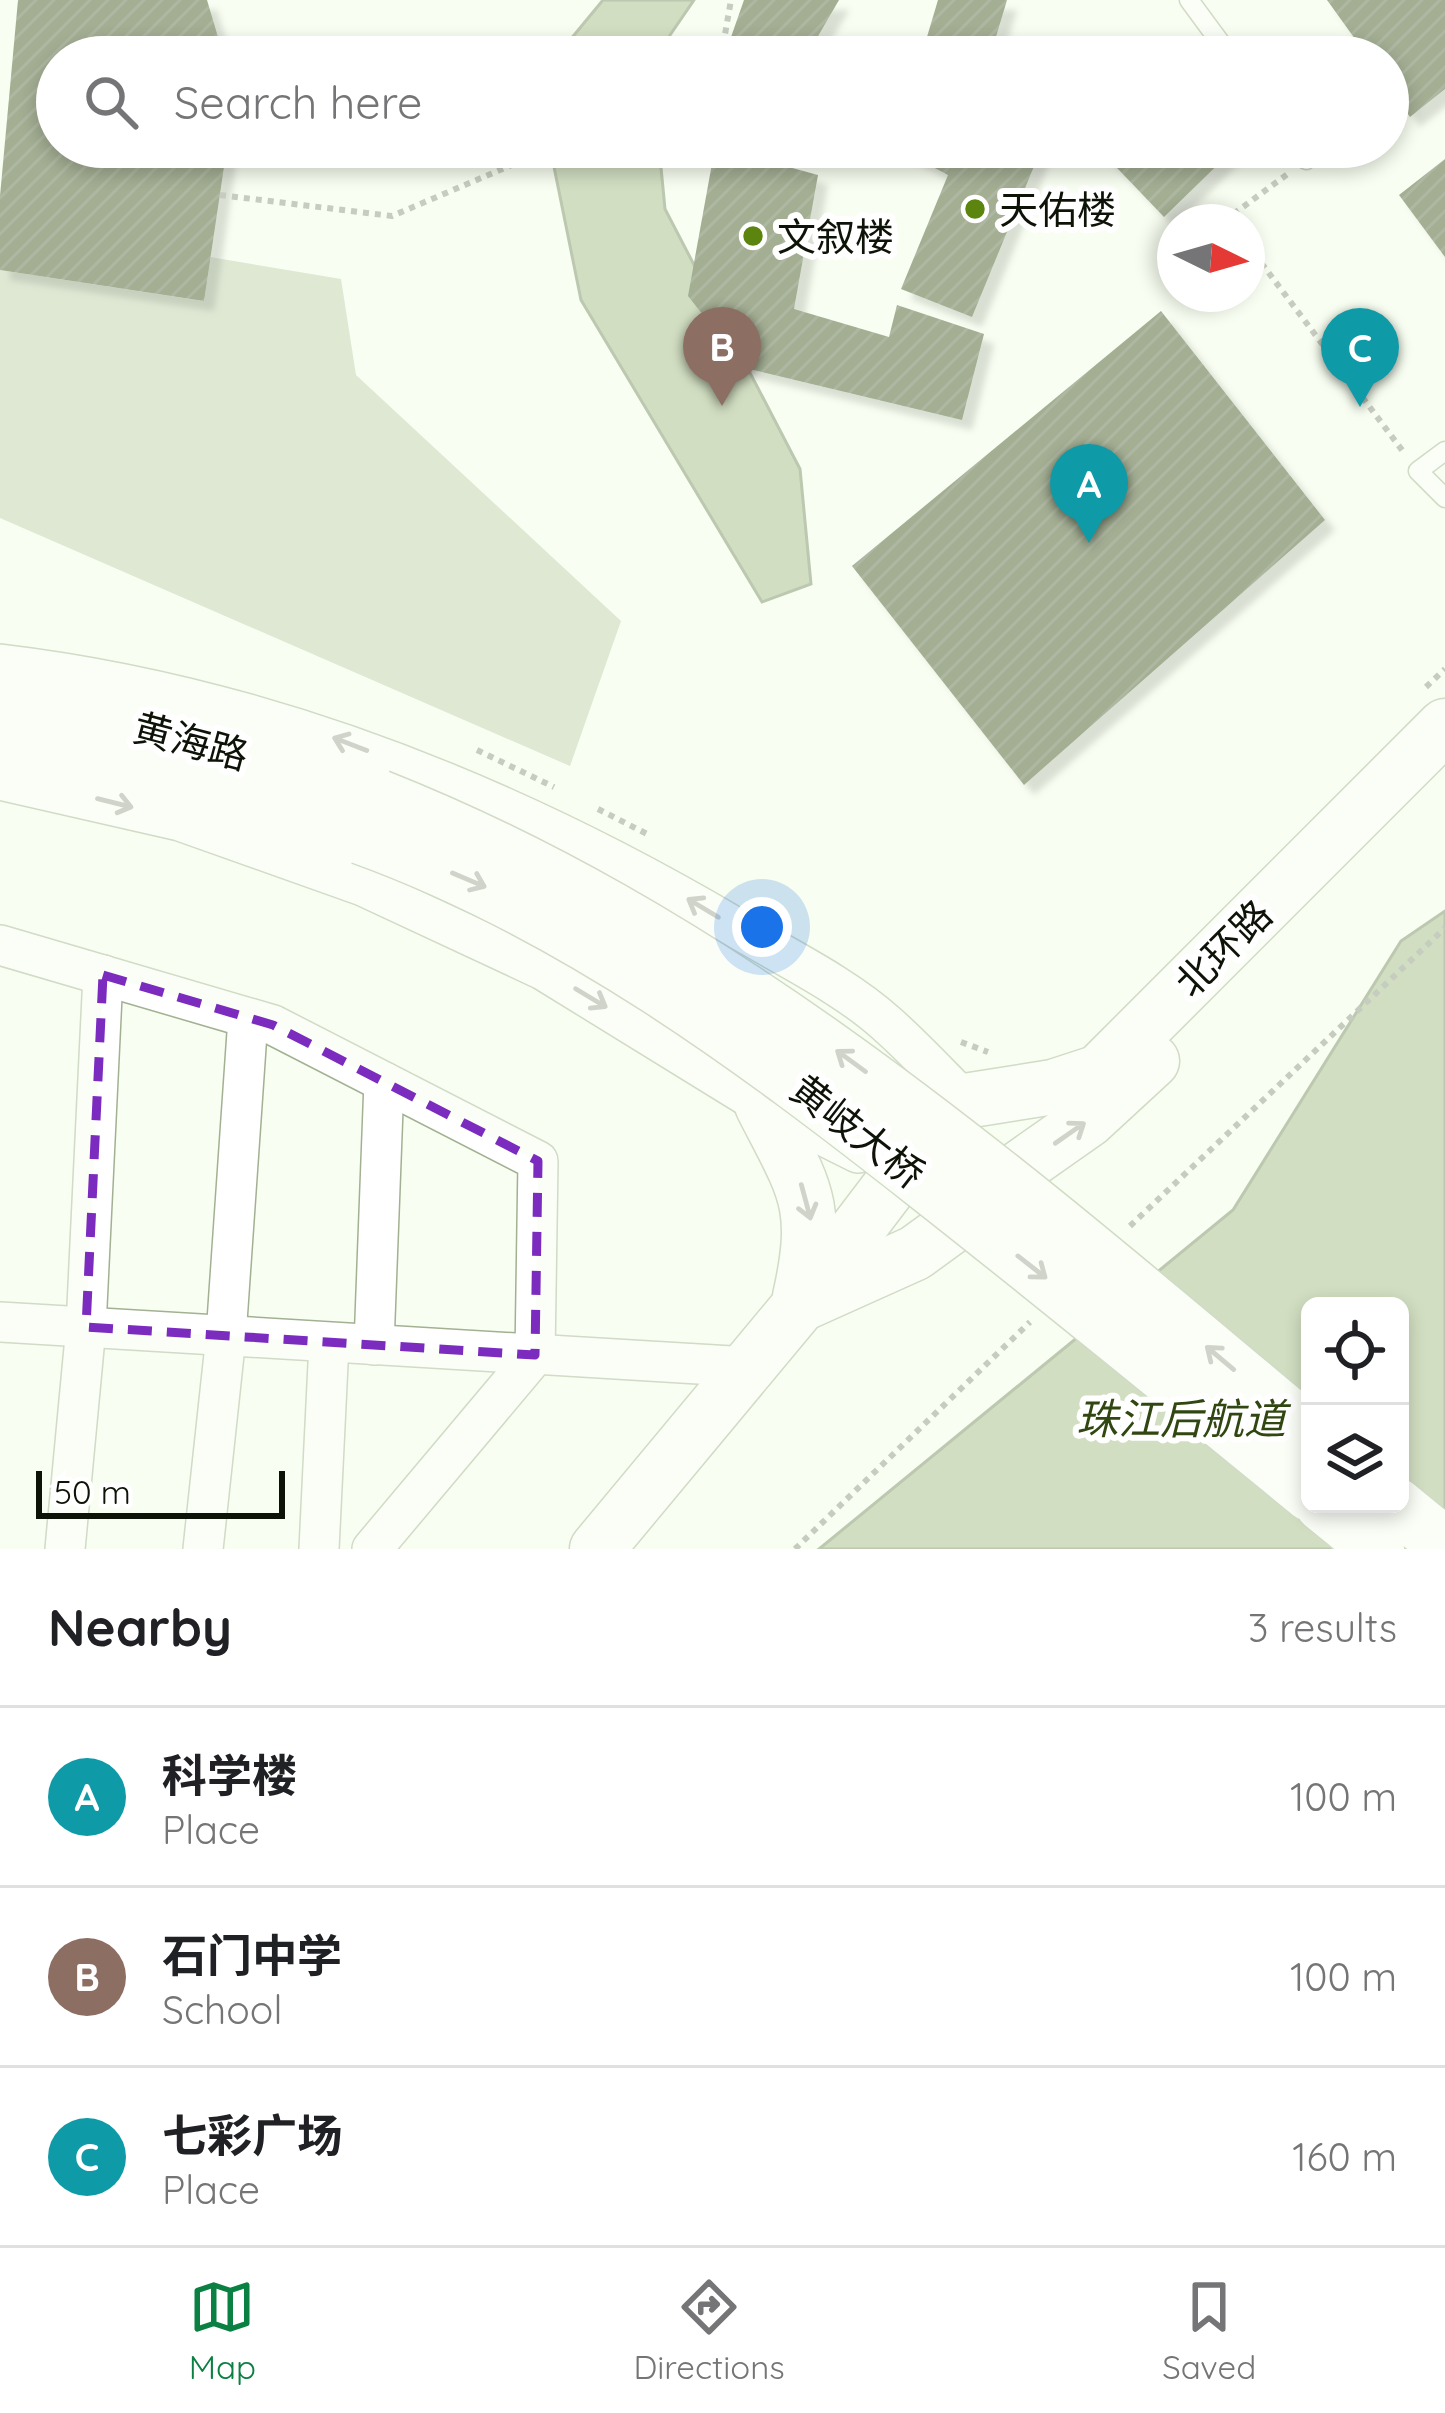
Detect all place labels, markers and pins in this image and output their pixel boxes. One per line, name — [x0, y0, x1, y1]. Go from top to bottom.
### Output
place label: 天佑楼 — [999, 185, 1116, 234]
marker: 天佑楼 — [962, 196, 988, 222]
place label: 文叙楼 — [777, 212, 894, 261]
marker: 文叙楼 — [740, 223, 766, 249]
pin: B — [683, 307, 761, 406]
pin: C — [1321, 308, 1399, 407]
pin: A — [1050, 444, 1128, 543]

